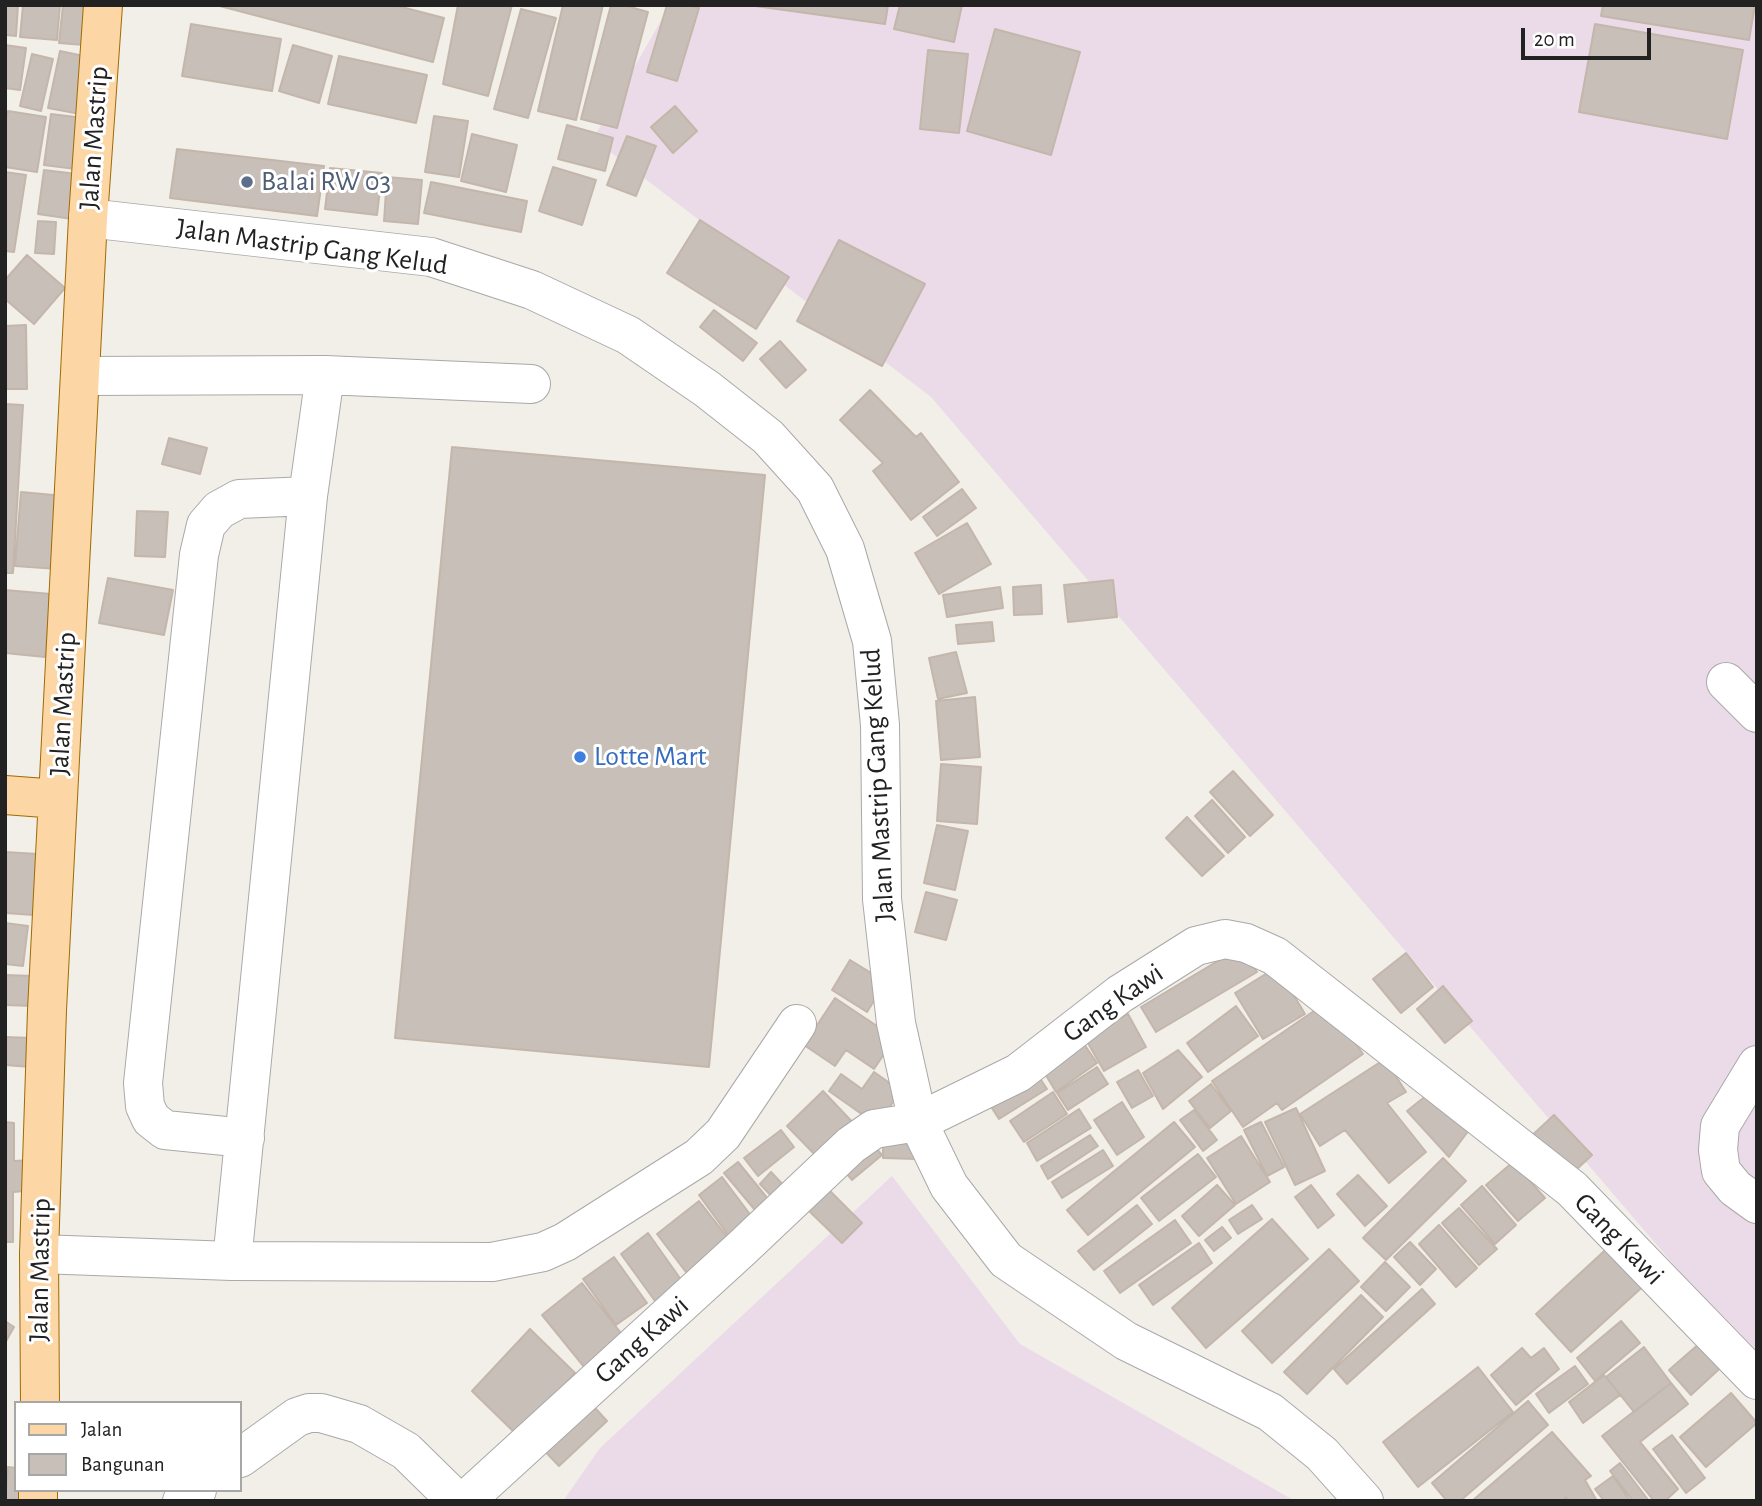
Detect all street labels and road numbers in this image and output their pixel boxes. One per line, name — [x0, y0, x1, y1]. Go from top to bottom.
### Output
street label: Jalan Mastrip — [72, 65, 116, 211]
street label: Jalan Mastrip Gang Kelud — [174, 211, 450, 283]
street label: Jalan Mastrip — [42, 631, 84, 777]
street label: Jalan Mastrip Gang Kelud — [854, 648, 902, 922]
street label: Gang Kawi — [1056, 956, 1170, 1050]
street label: Gang Kawi — [1567, 1186, 1671, 1292]
street label: Jalan Mastrip — [22, 1198, 58, 1342]
street label: Gang Kawi — [588, 1289, 696, 1391]

